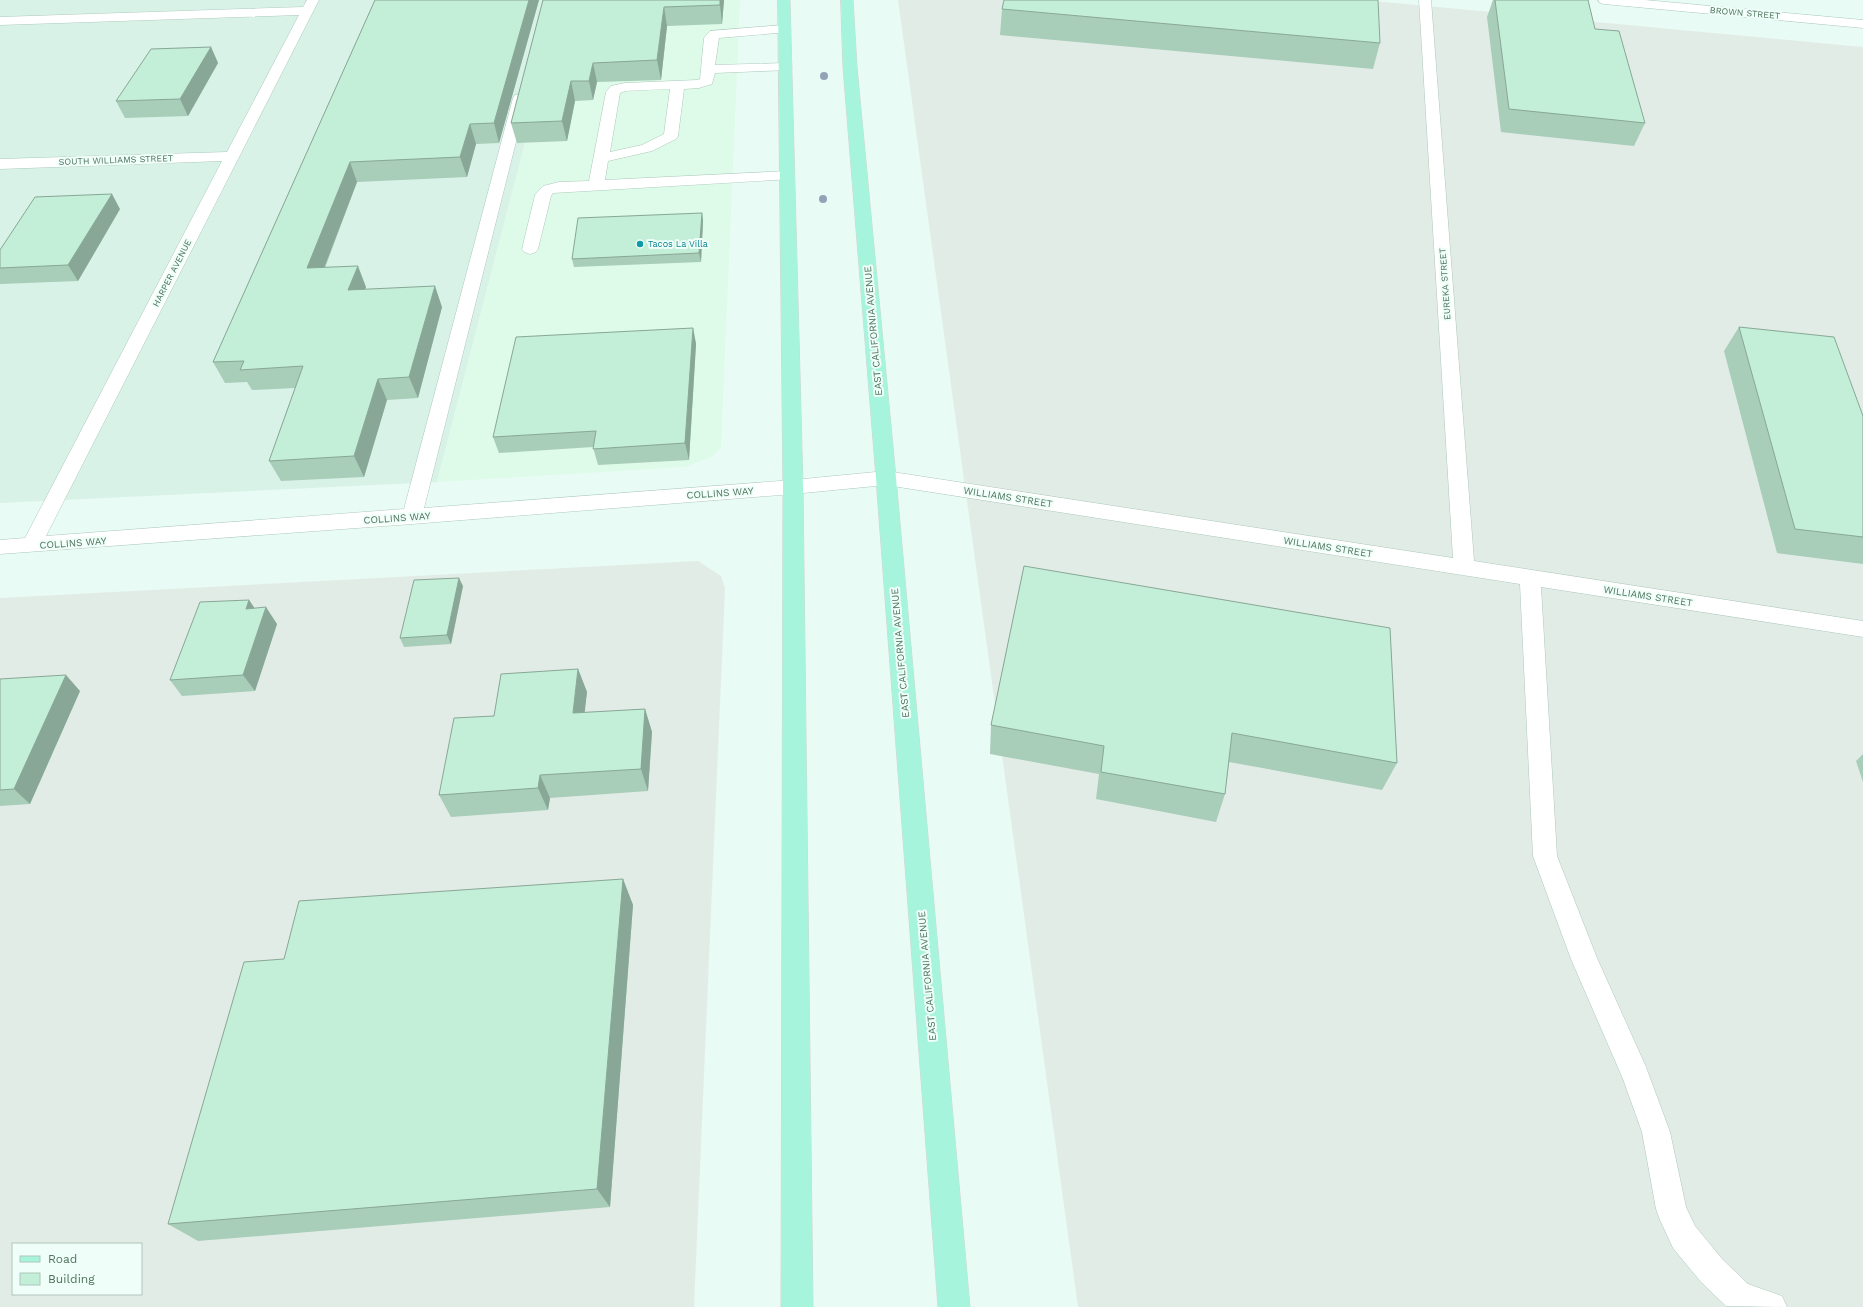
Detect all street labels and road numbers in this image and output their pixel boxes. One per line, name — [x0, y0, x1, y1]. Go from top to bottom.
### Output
street label: BROWN STREET — [1709, 5, 1781, 21]
street label: SOUTH WILLIAMS STREET — [58, 153, 174, 167]
street label: HARPER AVENUE — [151, 237, 193, 308]
street label: EUREKA STREET — [1437, 247, 1453, 320]
street label: EAST CALIFORNIA AVENUE — [862, 266, 884, 396]
street label: COLLINS WAY — [686, 485, 754, 501]
street label: WILLIAMS STREET — [963, 485, 1053, 509]
street label: COLLINS WAY — [363, 510, 431, 526]
street label: COLLINS WAY — [39, 535, 107, 551]
street label: WILLIAMS STREET — [1283, 535, 1373, 559]
street label: WILLIAMS STREET — [1603, 584, 1693, 608]
street label: EAST CALIFORNIA AVENUE — [889, 588, 911, 718]
street label: EAST CALIFORNIA AVENUE — [916, 911, 938, 1041]

